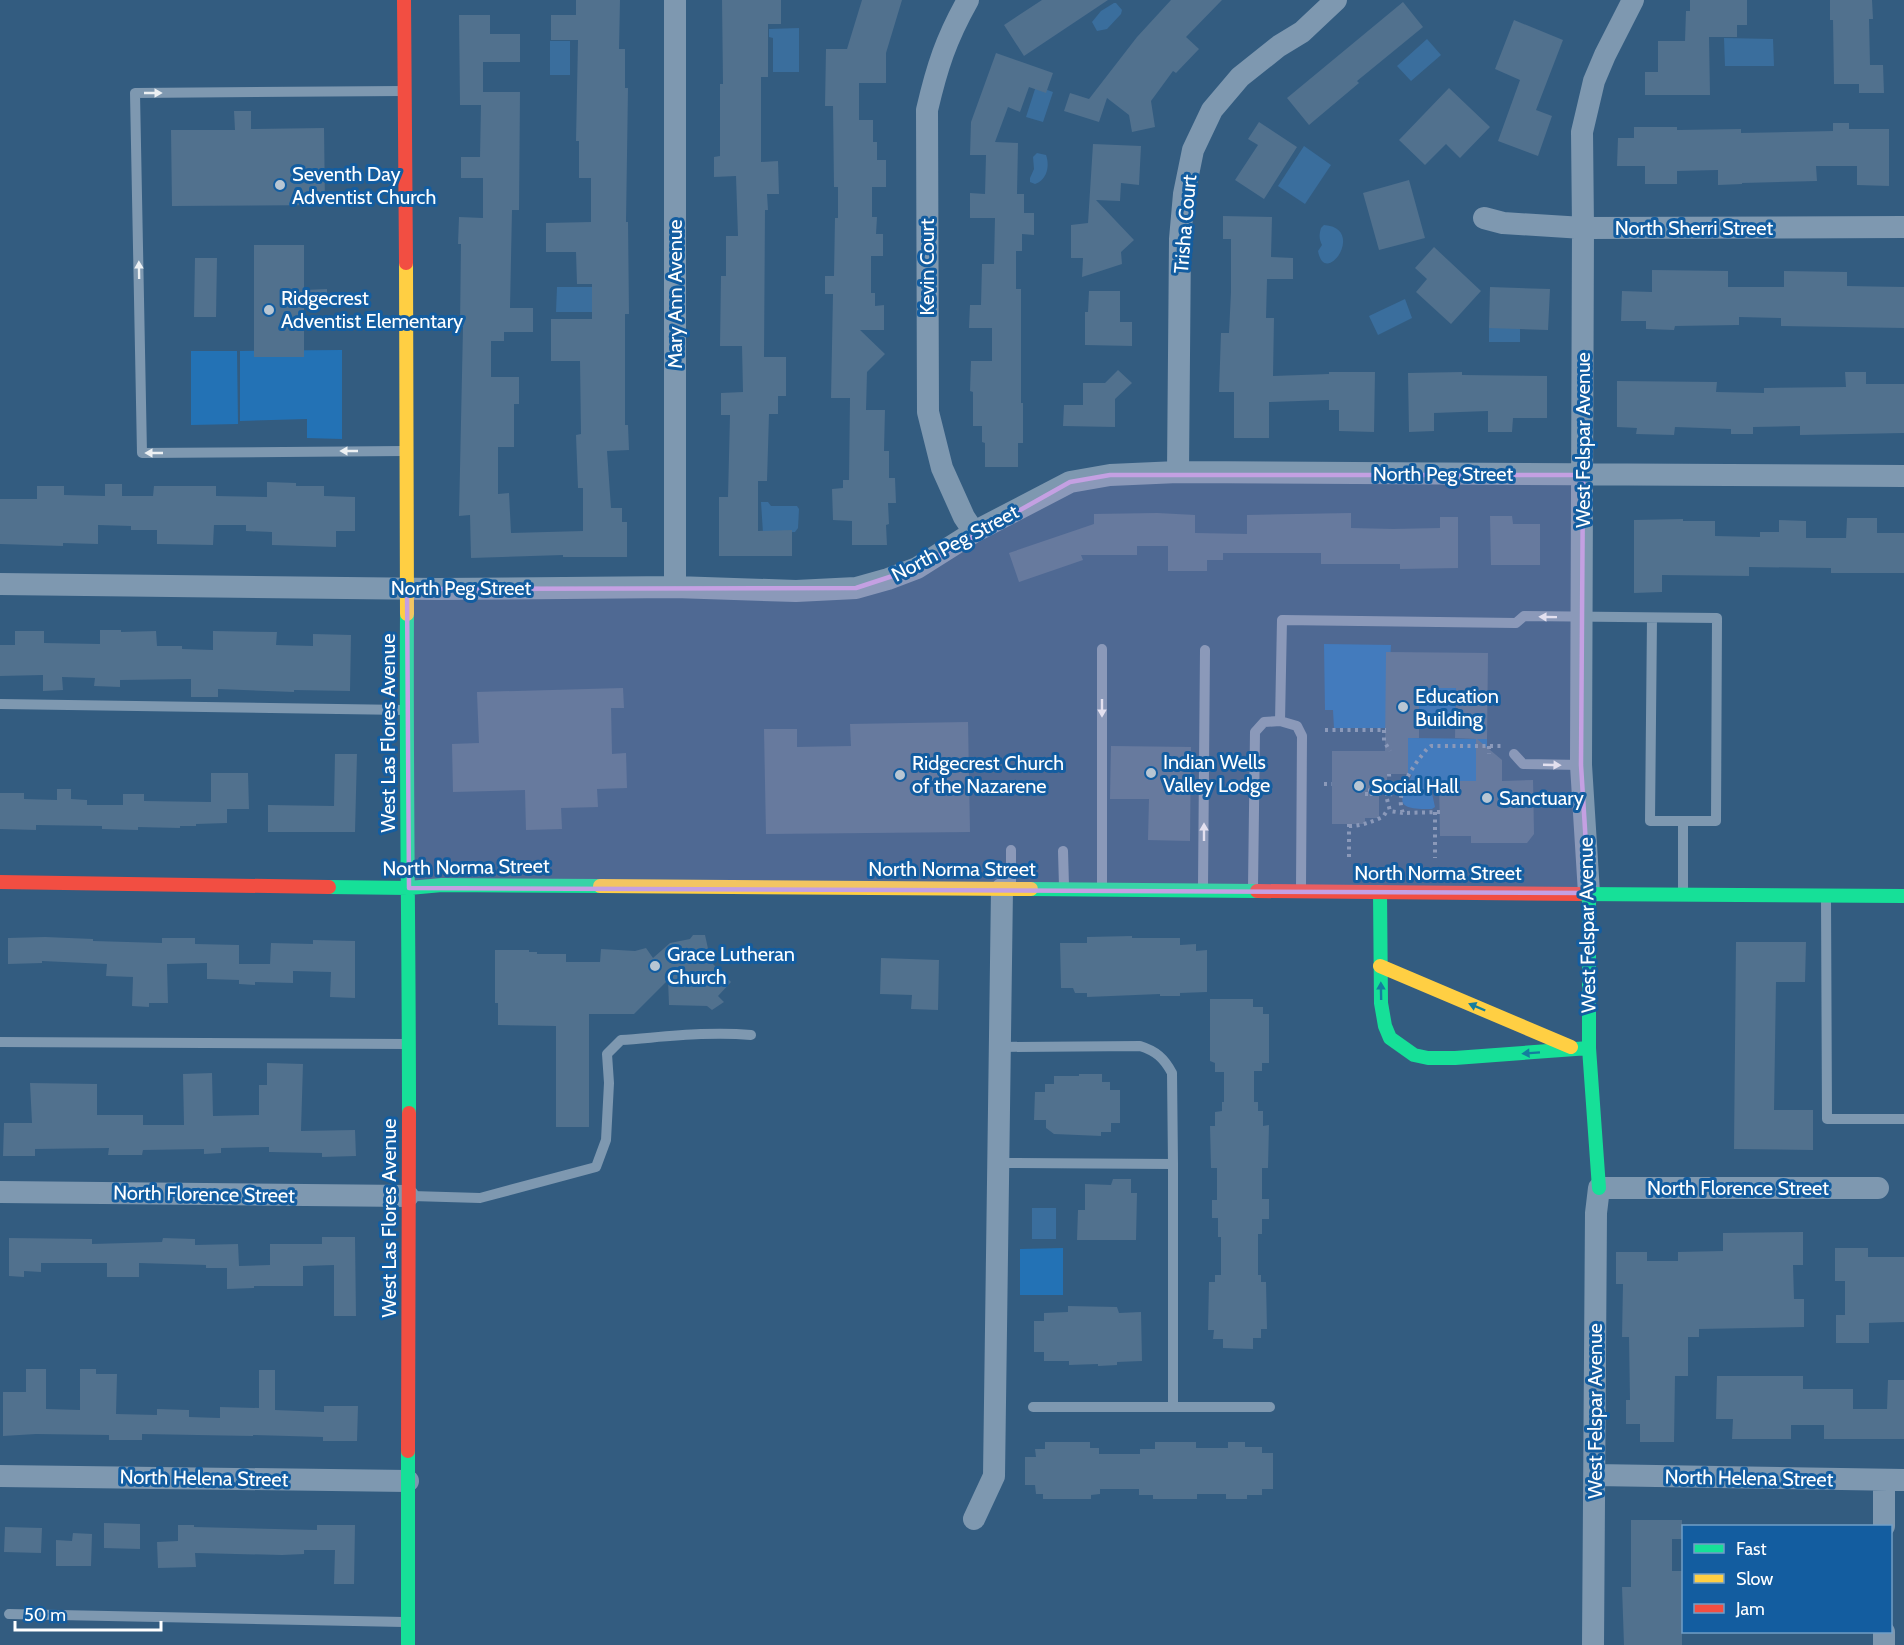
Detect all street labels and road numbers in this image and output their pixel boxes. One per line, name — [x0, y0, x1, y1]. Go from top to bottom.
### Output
street label: Trisha Court — [1169, 173, 1201, 274]
street label: North Sherri Street — [1615, 216, 1774, 240]
street label: Kevin Court — [915, 218, 939, 316]
street label: Mary Ann Avenue — [663, 219, 687, 369]
street label: West Felspar Avenue — [1571, 352, 1595, 528]
street label: North Peg Street — [1373, 462, 1513, 486]
street label: North Peg Street — [887, 499, 1023, 587]
street label: North Peg Street — [391, 576, 531, 600]
street label: West Las Flores Avenue — [376, 634, 400, 832]
street label: West Felspar Avenue — [1573, 837, 1601, 1013]
street label: North Norma Street — [382, 854, 550, 880]
street label: North Norma Street — [868, 857, 1036, 881]
street label: North Norma Street — [1354, 861, 1522, 885]
street label: West Las Flores Avenue — [377, 1119, 401, 1317]
street label: North Florence Street — [1647, 1176, 1829, 1200]
street label: North Florence Street — [113, 1180, 295, 1208]
street label: West Felspar Avenue — [1583, 1323, 1607, 1499]
street label: North Helena Street — [119, 1465, 289, 1491]
street label: North Helena Street — [1664, 1465, 1834, 1491]

